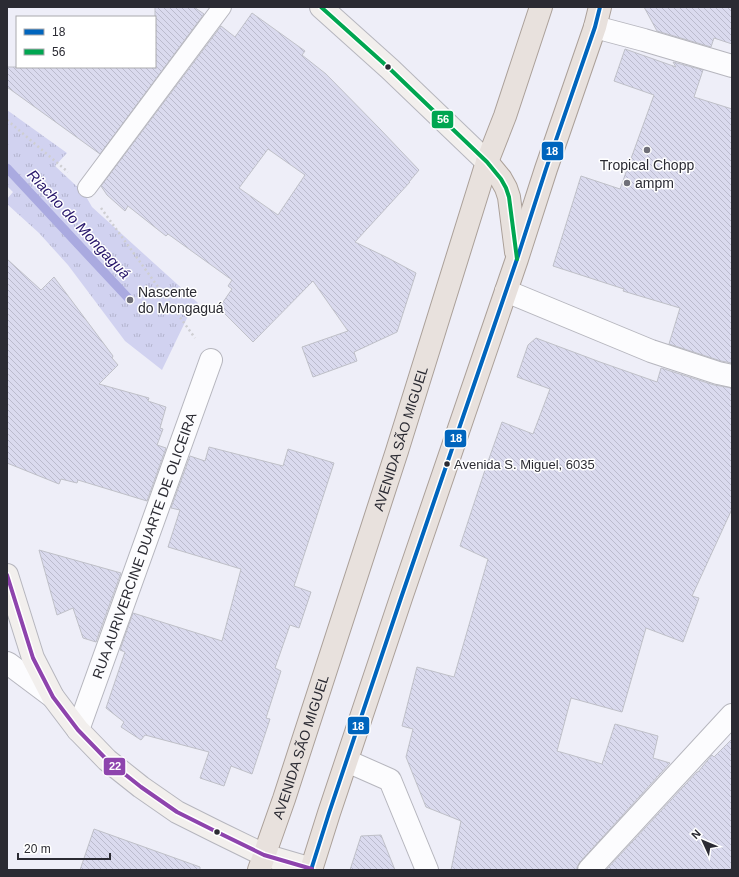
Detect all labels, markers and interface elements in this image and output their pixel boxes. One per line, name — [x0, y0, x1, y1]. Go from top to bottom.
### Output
legend — [16, 16, 156, 68]
text: 18 — [52, 25, 66, 39]
text: 56 — [52, 45, 66, 59]
unlabelled marker — [383, 62, 393, 72]
line badge: 56 — [431, 110, 454, 129]
text: 56 — [437, 113, 449, 125]
line badge: 18 — [541, 141, 564, 161]
text: 18 — [546, 145, 558, 157]
marker: Tropical Chopp — [642, 145, 652, 155]
place label: Tropical Chopp — [600, 157, 694, 173]
water label: Riacho do Mongaguá — [24, 166, 134, 282]
place label: ampm — [635, 175, 674, 191]
marker: ampm — [622, 178, 632, 188]
place label: Nascente do Mongaguá — [138, 284, 224, 316]
marker: Nascente do Mongaguá — [125, 295, 135, 305]
street label: AVENIDA SÃO MIGUEL — [370, 364, 431, 513]
street label: RUA AURIVERCINE DUARTE DE OLICEIRA — [89, 410, 200, 681]
line badge: 18 — [444, 429, 467, 448]
text: 18 — [450, 432, 462, 444]
place label: Avenida S. Miguel, 6035 — [454, 457, 595, 472]
marker: Avenida S. Miguel, 6035 — [442, 459, 452, 469]
street label: AVENIDA SÃO MIGUEL — [270, 673, 332, 821]
line badge: 18 — [347, 716, 370, 735]
text: 18 — [352, 720, 364, 732]
line badge: 22 — [103, 757, 126, 776]
text: 22 — [109, 760, 121, 772]
north arrow — [683, 821, 723, 861]
unlabelled marker — [212, 827, 222, 837]
text: N — [689, 827, 703, 841]
scale bar — [18, 835, 110, 861]
text: 20 m — [24, 842, 51, 856]

